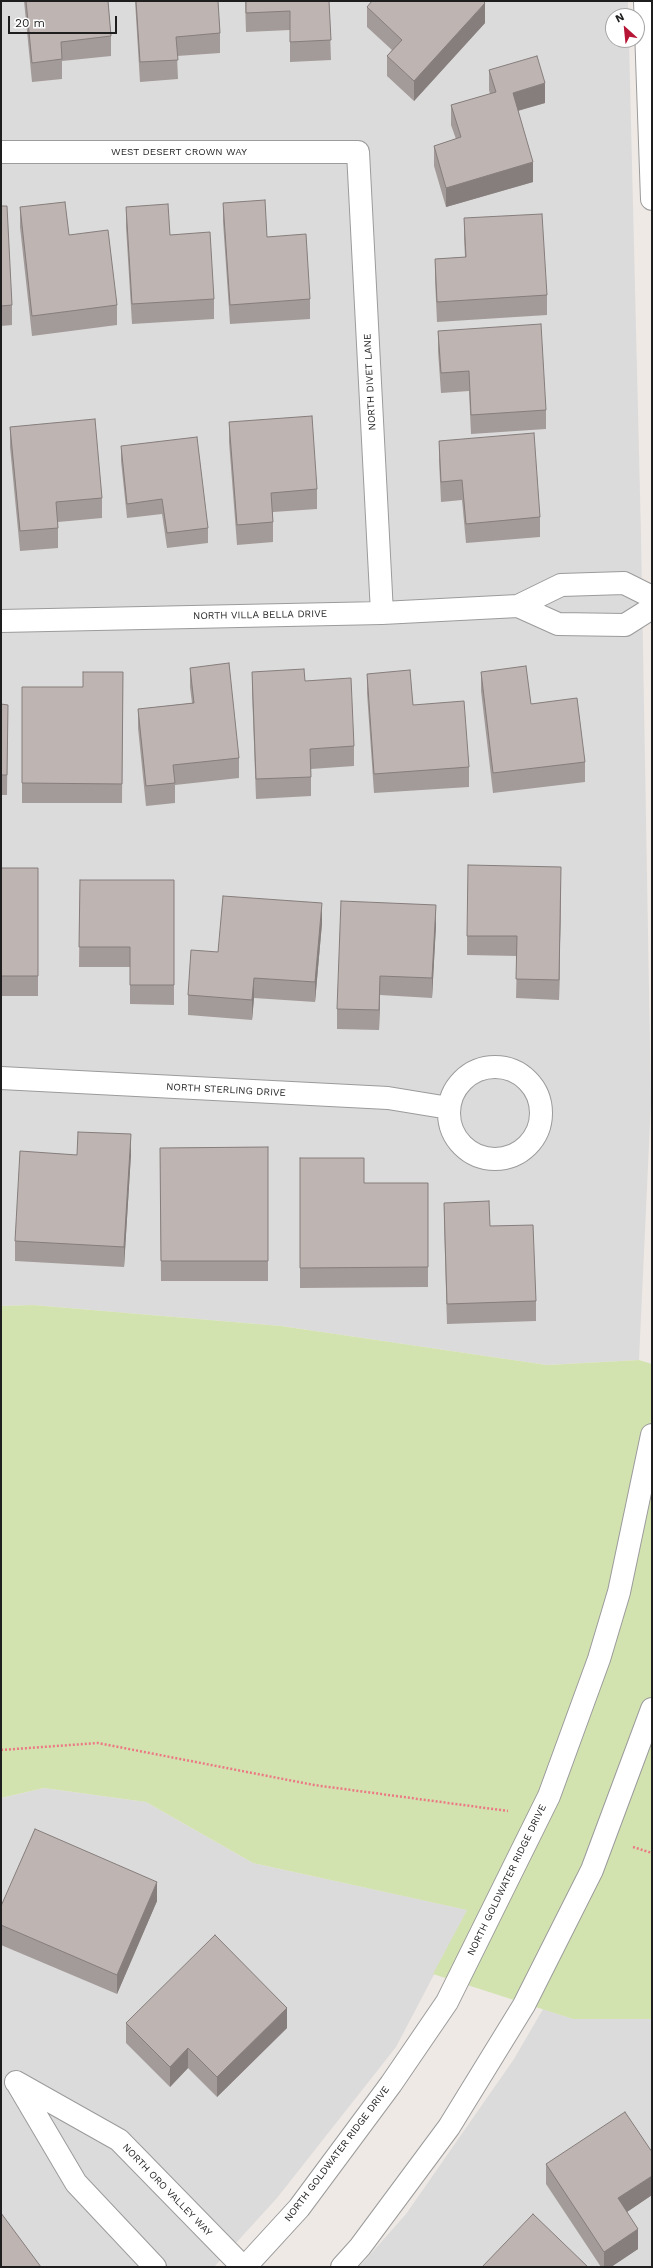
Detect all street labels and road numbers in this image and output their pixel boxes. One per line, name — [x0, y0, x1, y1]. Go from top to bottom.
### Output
street label: WEST DESERT CROWN WAY — [111, 146, 247, 158]
street label: NORTH DIVET LANE — [361, 333, 379, 431]
street label: NORTH VILLA BELLA DRIVE — [193, 608, 327, 622]
street label: NORTH STERLING DRIVE — [166, 1081, 286, 1099]
street label: NORTH GOLDWATER RIDGE DRIVE — [465, 1802, 549, 1958]
street label: NORTH GOLDWATER RIDGE DRIVE — [282, 2084, 392, 2224]
street label: NORTH ORO VALLEY WAY — [120, 2141, 214, 2239]

